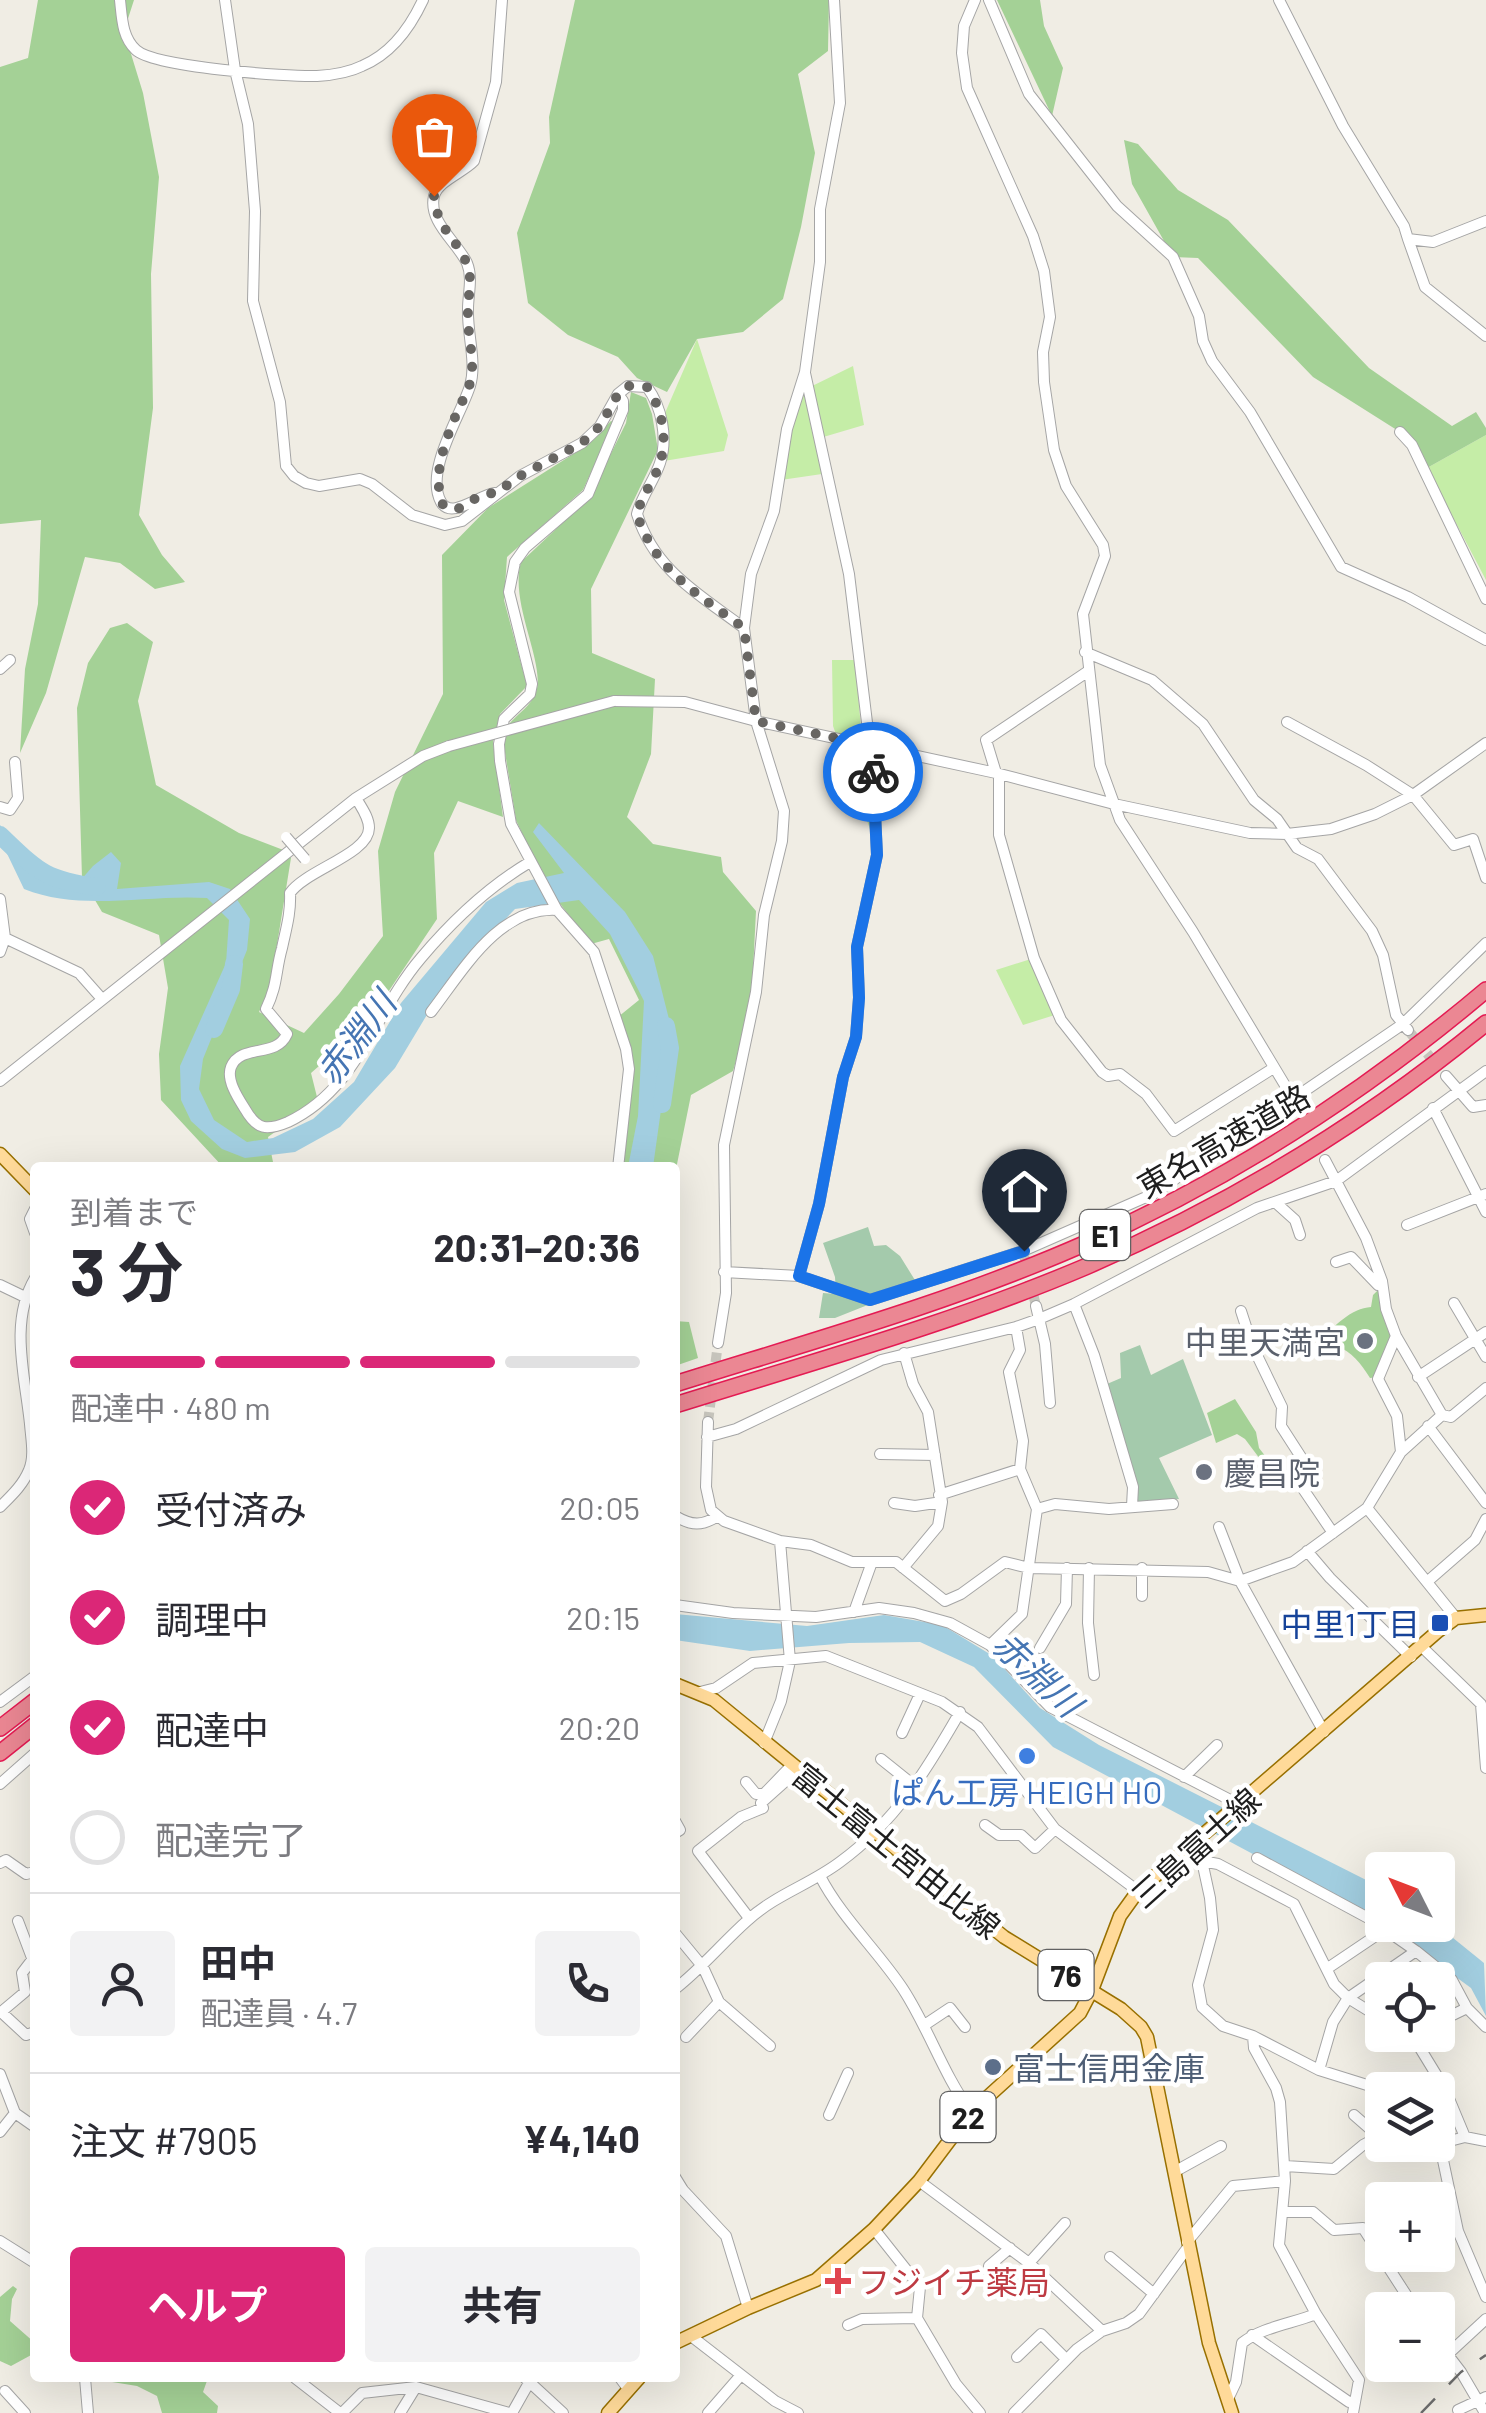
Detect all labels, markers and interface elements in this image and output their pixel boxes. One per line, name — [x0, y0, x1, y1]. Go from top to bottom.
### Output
pin — [392, 94, 477, 197]
icon: bag — [407, 109, 462, 164]
courier — [823, 722, 923, 822]
icon: bike — [846, 745, 901, 800]
water label: 赤淵川 — [307, 979, 406, 1092]
street label: 東名高速道路 — [1130, 1076, 1316, 1204]
pin — [982, 1149, 1067, 1252]
icon: home — [997, 1164, 1052, 1219]
text: 到着まで — [70, 1192, 198, 1230]
road number: E1 — [1080, 1210, 1130, 1260]
text: 20:31–20:36 — [434, 1224, 640, 1270]
text: 3 分 — [70, 1231, 183, 1309]
place label: 中里天満宮 — [1185, 1322, 1345, 1360]
marker: 中里天満宮 — [1354, 1330, 1376, 1352]
text: 配達中 · 480 m — [70, 1388, 271, 1426]
place label: 慶昌院 — [1224, 1453, 1320, 1491]
marker: 慶昌院 — [1193, 1461, 1215, 1483]
icon: check — [70, 1480, 125, 1535]
text: 受付済み — [155, 1486, 307, 1532]
text: 20:05 — [559, 1488, 640, 1526]
icon: check — [70, 1590, 125, 1645]
text: 調理中 — [155, 1596, 269, 1642]
text: 20:15 — [566, 1598, 640, 1636]
place label: 中里1丁目 — [1281, 1604, 1420, 1642]
marker: 中里1丁目 — [1429, 1612, 1451, 1634]
water label: 赤淵川 — [985, 1622, 1094, 1727]
icon: check — [70, 1700, 125, 1755]
text: 配達中 — [155, 1706, 269, 1752]
text: 20:20 — [559, 1708, 640, 1746]
marker: ぱん工房 HEIGH HO — [1016, 1745, 1038, 1767]
street label: 富士富士宮由比線 — [786, 1755, 1008, 1945]
place label: ぱん工房 HEIGH HO — [892, 1772, 1162, 1810]
street label: 三島富士線 — [1123, 1779, 1267, 1915]
text: 配達完了 — [155, 1816, 307, 1862]
north arrow — [1365, 1852, 1455, 1942]
map controls — [1365, 1852, 1455, 2382]
button: person — [70, 1931, 175, 2036]
button: phone — [535, 1931, 640, 2036]
text: 田中 — [200, 1939, 276, 1985]
road number: 76 — [1038, 1950, 1094, 2000]
button: locate — [1365, 1962, 1455, 2052]
text: 配達員 · 4.7 — [200, 1993, 357, 2031]
place label: 富士信用金庫 — [1013, 2048, 1205, 2086]
marker: 富士信用金庫 — [982, 2056, 1004, 2078]
button: layers — [1365, 2072, 1455, 2162]
road number: 22 — [940, 2092, 996, 2142]
text: ¥4,140 — [523, 2115, 640, 2161]
text: 注文 #7905 — [70, 2117, 257, 2163]
button: + — [1365, 2182, 1455, 2272]
button: ヘルプ — [70, 2247, 345, 2362]
button: 共有 — [365, 2247, 640, 2362]
place label: フジイチ薬局 — [858, 2262, 1050, 2300]
marker: フジイチ薬局 — [827, 2270, 849, 2292]
button: − — [1365, 2292, 1455, 2382]

